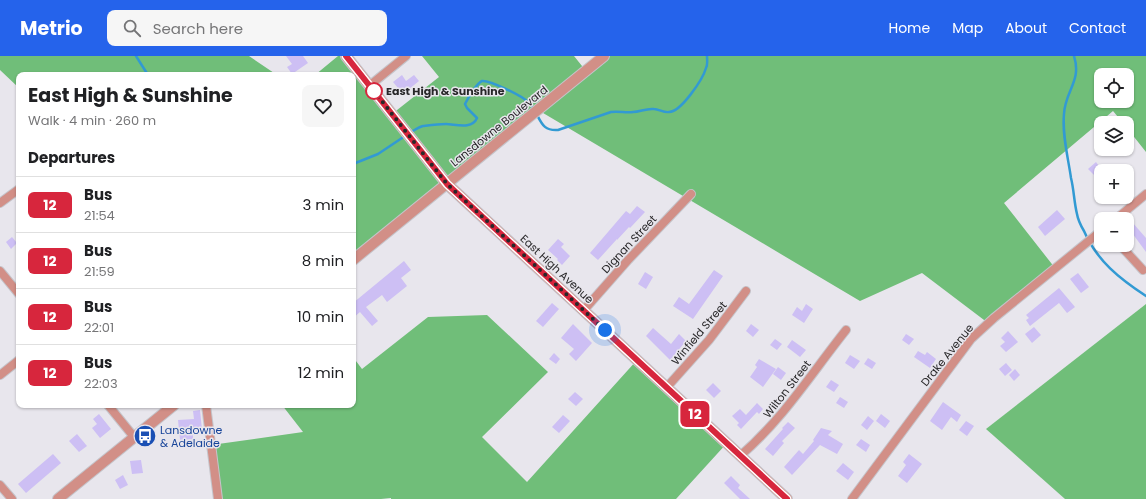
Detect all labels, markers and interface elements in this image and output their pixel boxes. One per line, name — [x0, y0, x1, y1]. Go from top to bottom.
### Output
search box — [107, 10, 387, 46]
text: Metrio — [20, 15, 83, 42]
icon: search — [121, 17, 143, 39]
text: Search here — [153, 18, 243, 39]
text: Home — [888, 18, 930, 38]
text: Map — [952, 18, 983, 38]
text: About — [1005, 18, 1047, 38]
text: Contact — [1069, 18, 1126, 38]
map controls — [1094, 68, 1134, 252]
button: locate — [1094, 68, 1134, 108]
text: East High & Sunshine — [28, 82, 233, 109]
marker: East High & Sunshine — [365, 82, 383, 100]
street label: Lansdowne Boulevard — [447, 82, 551, 170]
place label: East High & Sunshine — [386, 83, 505, 99]
button: heart — [302, 85, 344, 127]
text: Walk · 4 min · 260 m — [28, 111, 156, 130]
button: layers — [1094, 116, 1134, 156]
text: Departures — [28, 147, 115, 168]
button: + — [1094, 164, 1134, 204]
text: Bus — [84, 184, 112, 205]
text: 3 min — [302, 194, 344, 215]
text: 12 — [43, 195, 57, 215]
text: 21:54 — [84, 206, 115, 225]
street label: Dignan Street — [598, 211, 660, 277]
button: − — [1094, 212, 1134, 252]
street label: East High Avenue — [517, 231, 597, 307]
text: Bus — [84, 240, 112, 261]
text: 8 min — [302, 250, 344, 271]
text: 12 — [43, 251, 57, 271]
text: 21:59 — [84, 262, 115, 281]
text: Bus — [84, 296, 112, 317]
street label: Winfield Street — [668, 298, 730, 368]
text: 10 min — [297, 306, 344, 327]
text: 12 — [43, 307, 57, 327]
text: 22:01 — [84, 318, 114, 337]
your location — [595, 320, 615, 340]
street label: Drake Avenue — [917, 320, 977, 390]
text: Bus — [84, 352, 112, 373]
street label: Wilton Street — [759, 357, 815, 421]
text: 12 min — [298, 362, 344, 383]
text: 12 — [43, 363, 57, 383]
text: 22:03 — [84, 374, 118, 393]
line badge: 12 — [677, 401, 713, 427]
text: 12 — [688, 404, 702, 424]
place label: Lansdowne & Adelaide — [160, 422, 223, 451]
bus stop icon: Lansdowne & Adelaide — [132, 423, 158, 449]

